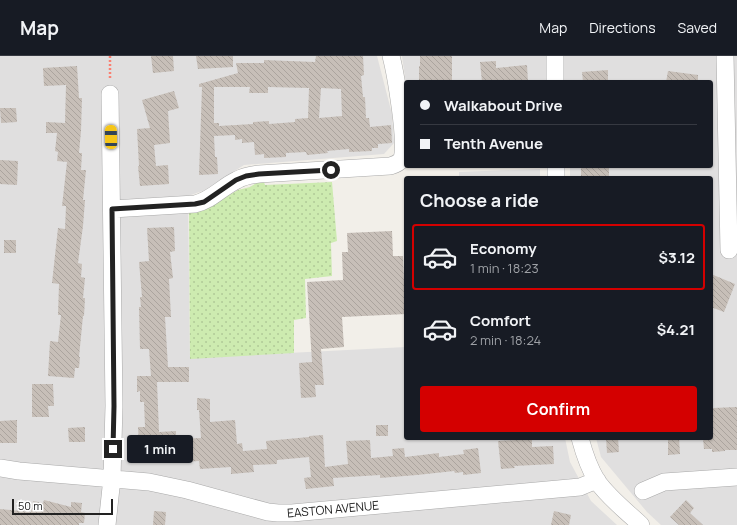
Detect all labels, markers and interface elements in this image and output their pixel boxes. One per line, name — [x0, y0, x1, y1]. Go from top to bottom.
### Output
text: Map — [20, 15, 59, 41]
text: Map — [539, 18, 567, 37]
text: Directions — [589, 18, 656, 37]
text: Saved — [678, 18, 717, 37]
text: Walkabout Drive — [444, 95, 563, 116]
car — [105, 125, 117, 149]
text: Tenth Avenue — [444, 133, 543, 154]
route start — [322, 161, 340, 179]
text: Choose a ride — [420, 188, 539, 212]
text: Economy — [470, 238, 537, 259]
icon: car — [422, 239, 458, 275]
text: $3.12 — [659, 247, 695, 268]
text: 1 min · 18:23 — [470, 259, 539, 277]
text: Comfort — [470, 310, 531, 331]
icon: car — [422, 311, 458, 347]
text: $4.21 — [657, 319, 695, 340]
text: 2 min · 18:24 — [470, 331, 541, 349]
button: Confirm — [420, 386, 697, 432]
callout: 1 min — [127, 435, 193, 463]
route end — [104, 440, 122, 458]
text: 1 min — [144, 440, 176, 458]
street label: EASTON AVENUE — [286, 496, 380, 521]
scale bar — [12, 497, 113, 516]
text: 50 m — [18, 498, 43, 513]

